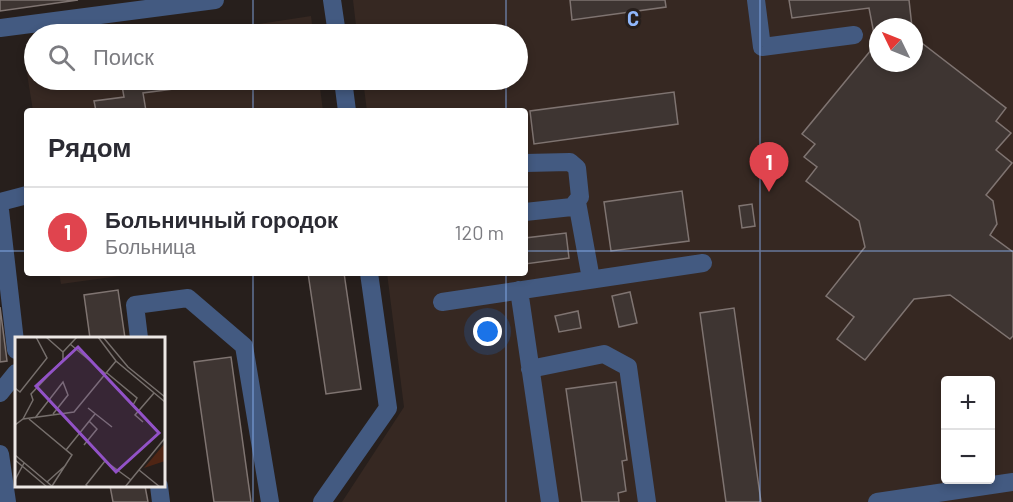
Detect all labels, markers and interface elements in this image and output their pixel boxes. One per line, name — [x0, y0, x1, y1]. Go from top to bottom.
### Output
text: C — [627, 6, 639, 30]
north arrow — [869, 18, 923, 72]
search box — [24, 24, 528, 90]
icon: search — [45, 41, 78, 74]
text: Поиск — [93, 43, 154, 69]
text: Рядом — [48, 131, 131, 162]
pin: 1 — [750, 142, 788, 192]
text: Больничный городок — [105, 206, 338, 232]
text: 1 — [64, 220, 71, 244]
text: 120 m — [454, 220, 504, 244]
text: Больница — [105, 234, 196, 258]
your location — [473, 317, 502, 346]
inset map — [15, 337, 165, 487]
map controls — [941, 376, 995, 484]
button: + — [941, 376, 995, 430]
button: − — [941, 430, 995, 484]

